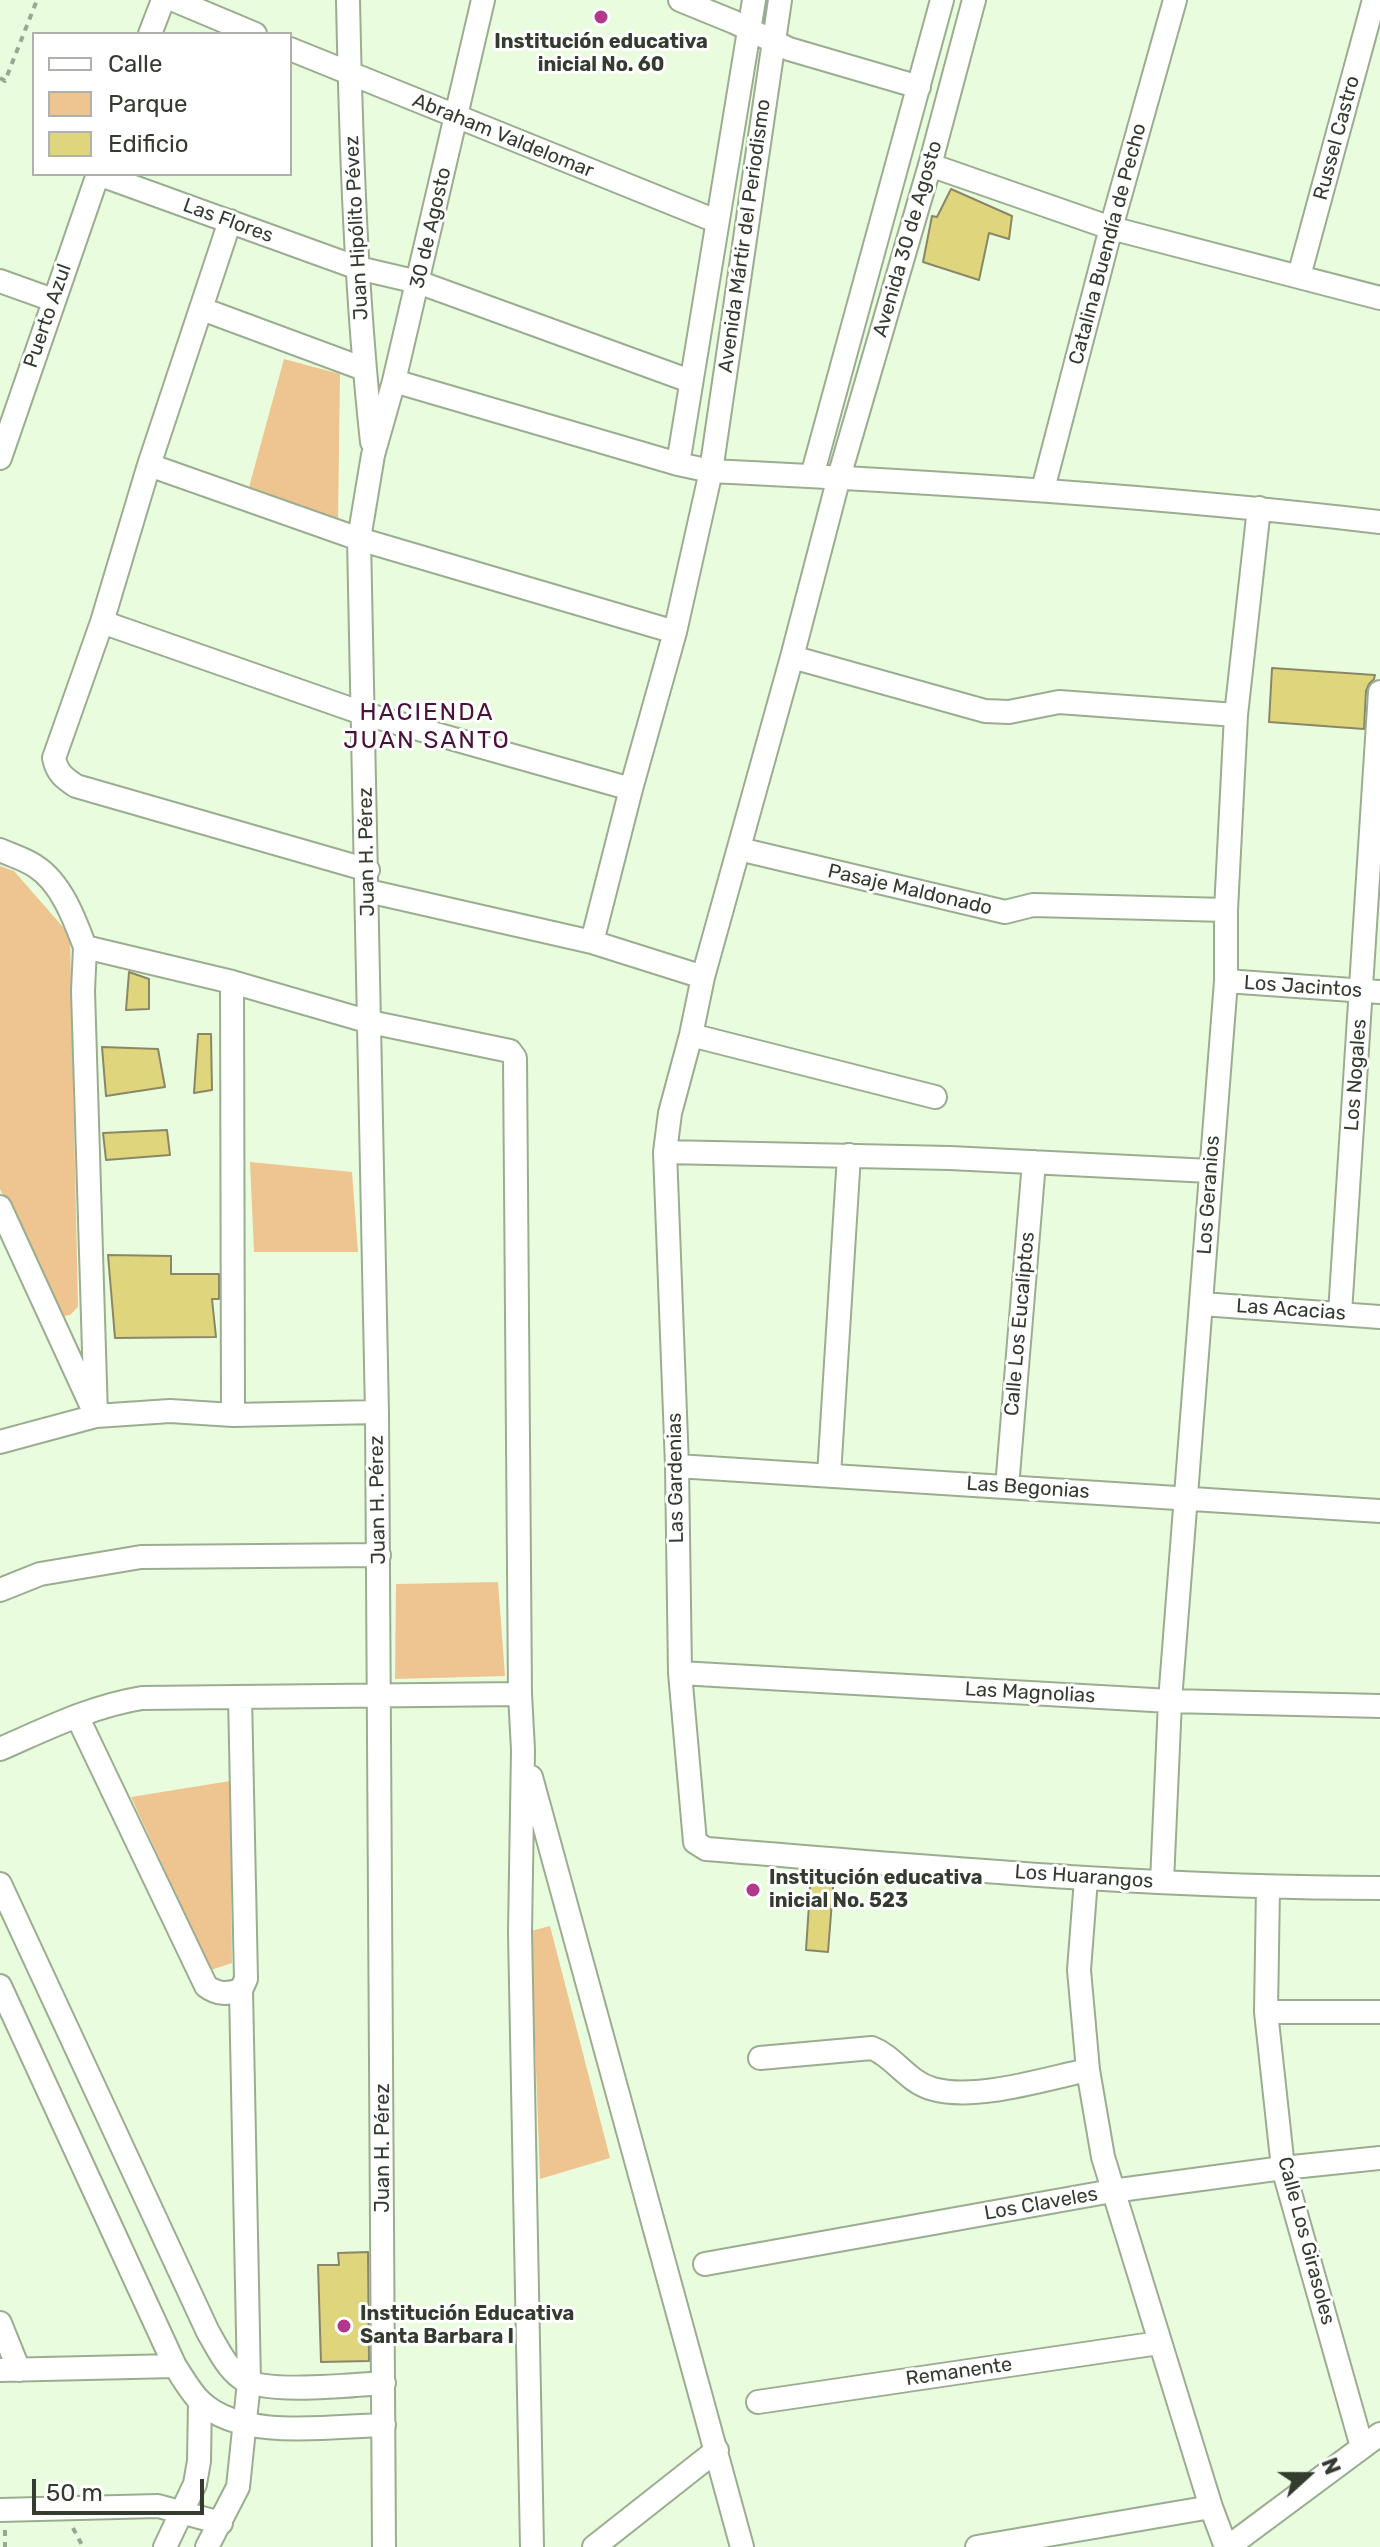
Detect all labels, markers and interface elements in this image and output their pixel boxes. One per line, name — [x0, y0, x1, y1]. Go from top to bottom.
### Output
marker: Institución educativa inicial No. 60 — [592, 8, 610, 26]
place label: Institución educativa inicial No. 60 — [494, 30, 708, 77]
legend — [32, 32, 292, 176]
text: Calle — [108, 50, 162, 78]
street label: Russel Castro — [1309, 73, 1365, 203]
street label: Abraham Valdelomar — [409, 89, 597, 183]
text: Parque — [108, 90, 187, 118]
street label: Avenida Mártir del Periodismo — [714, 98, 776, 374]
street label: Catalina Buendía de Pecho — [1064, 121, 1152, 367]
text: Edificio — [108, 130, 189, 158]
street label: Juan Hipólito Pévez — [340, 135, 374, 321]
street label: Avenida 30 de Agosto — [868, 138, 948, 340]
street label: 30 de Agosto — [405, 165, 457, 291]
street label: Las Flores — [180, 194, 276, 248]
street label: Puerto Azul — [19, 261, 77, 371]
district label: HACIENDA JUAN SANTO — [343, 699, 511, 755]
street label: Juan H. Pérez — [354, 787, 380, 917]
street label: Pasaje Maldonado — [825, 859, 995, 921]
street label: Los Jacintos — [1243, 971, 1363, 1003]
street label: Los Nogales — [1340, 1018, 1372, 1132]
street label: Los Geranios — [1193, 1135, 1225, 1255]
street label: Calle Los Eucaliptos — [1000, 1231, 1040, 1417]
street label: Las Acacias — [1235, 1294, 1347, 1326]
street label: Las Gardenias — [663, 1412, 689, 1544]
street label: Juan H. Pérez — [365, 1435, 391, 1565]
street label: Las Begonias — [966, 1472, 1090, 1504]
street label: Las Magnolias — [964, 1678, 1096, 1708]
street label: Los Huarangos — [1014, 1860, 1154, 1894]
place label: Institución educativa inicial No. 523 — [769, 1866, 983, 1913]
marker: Institución educativa inicial No. 523 — [744, 1881, 762, 1899]
street label: Juan H. Pérez — [371, 2083, 395, 2213]
street label: Calle Los Girasoles — [1272, 2154, 1340, 2328]
street label: Los Claveles — [982, 2182, 1100, 2226]
place label: Institución Educativa Santa Barbara I — [360, 2302, 574, 2349]
marker: Institución Educativa Santa Barbara I — [335, 2317, 353, 2335]
street label: Remanente — [904, 2353, 1014, 2391]
north arrow — [1268, 2435, 1348, 2515]
text: N — [1315, 2454, 1346, 2478]
scale bar — [36, 2463, 208, 2513]
text: 50 m — [46, 2479, 103, 2507]

